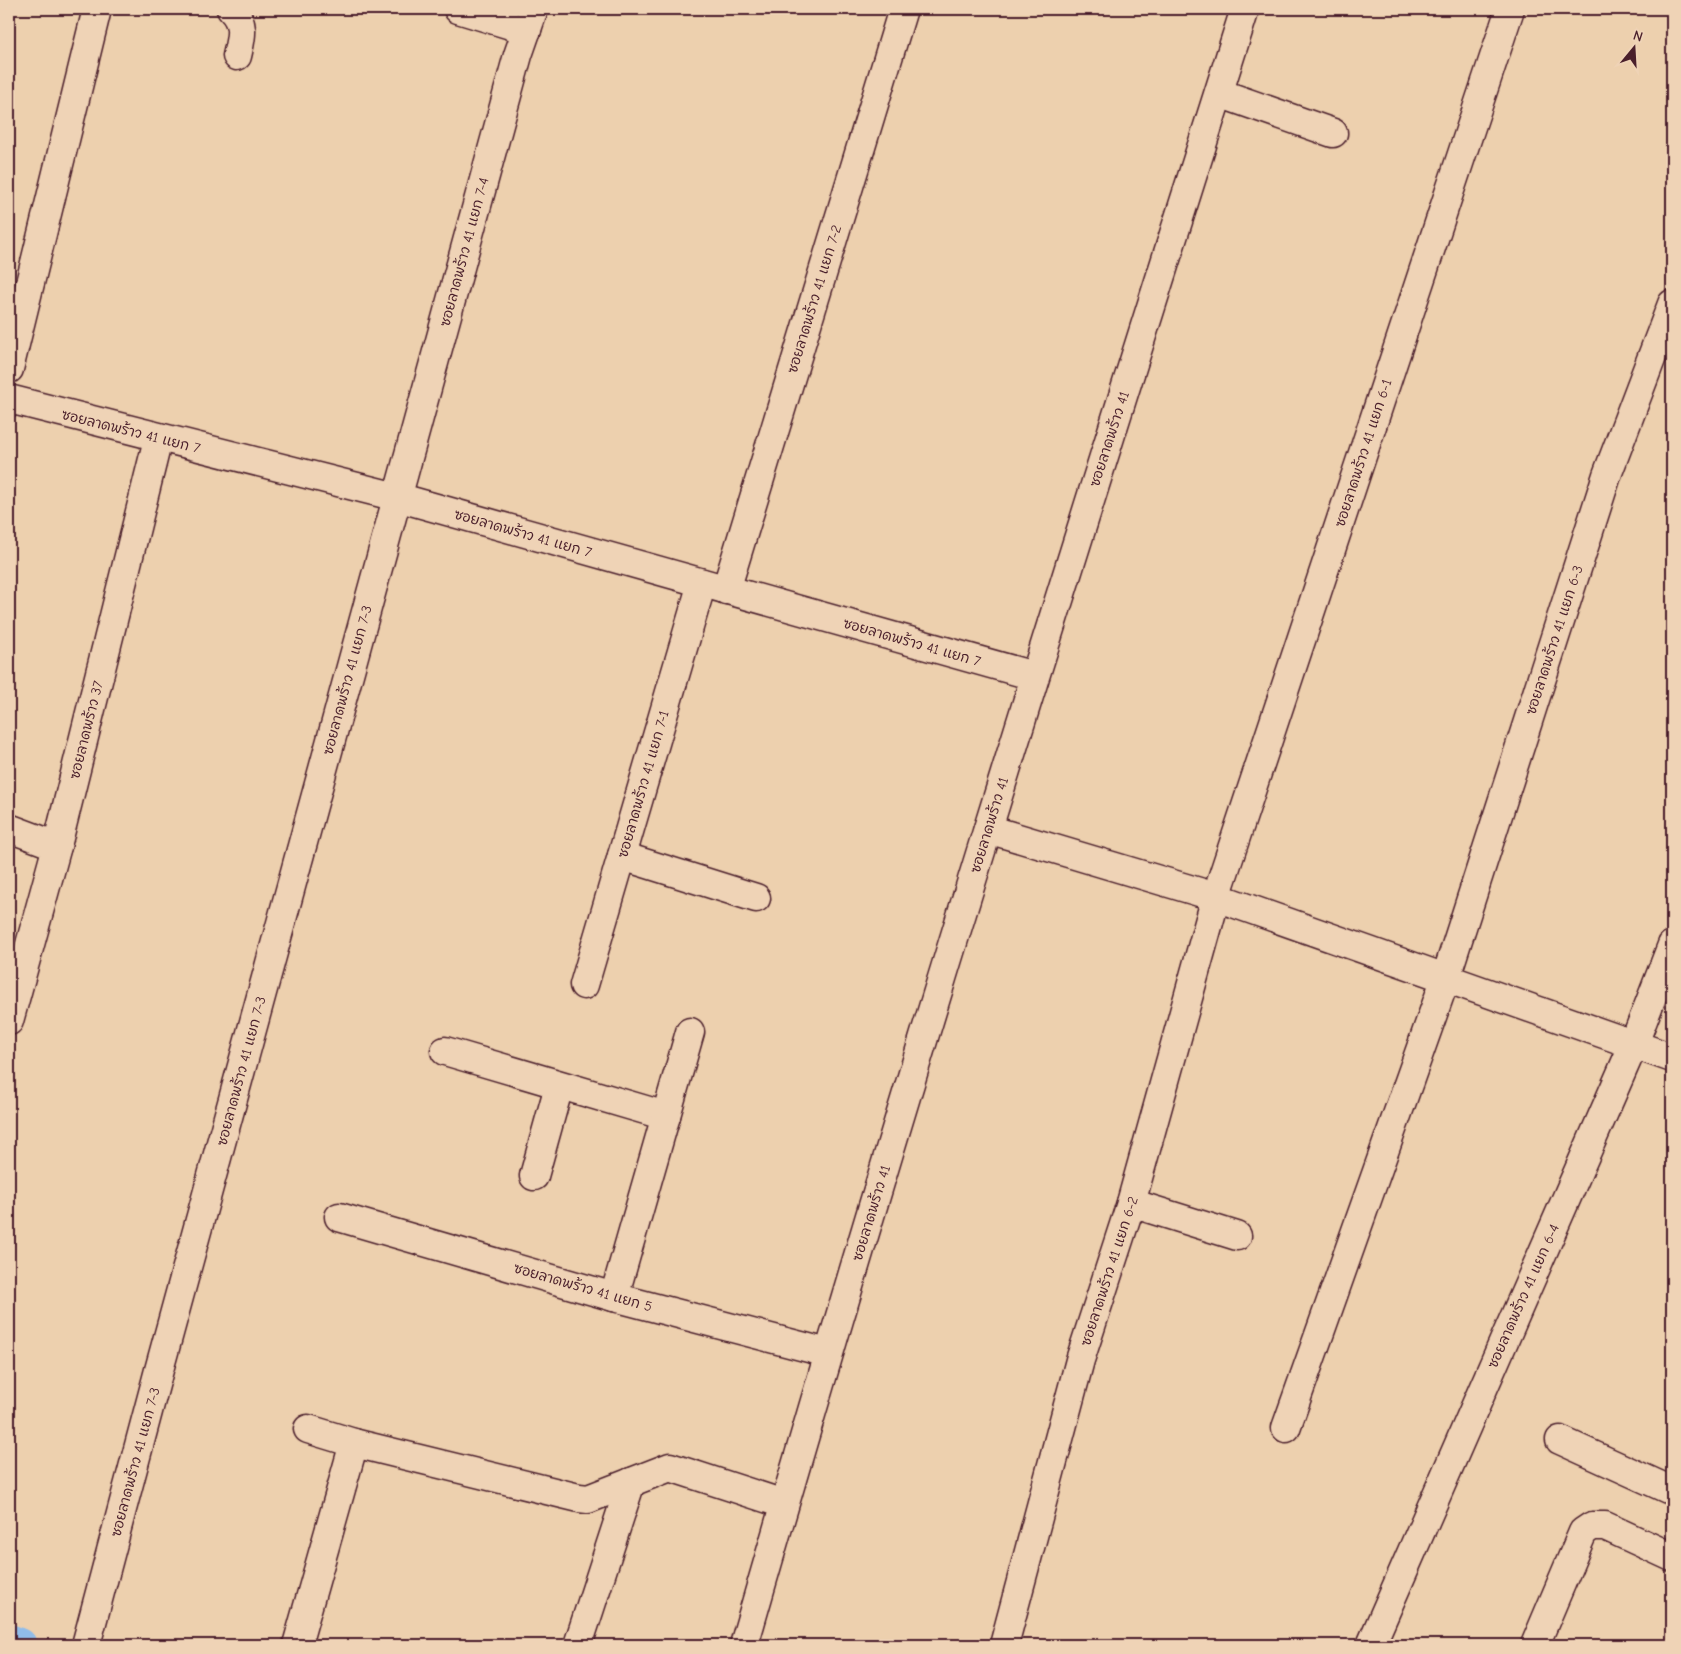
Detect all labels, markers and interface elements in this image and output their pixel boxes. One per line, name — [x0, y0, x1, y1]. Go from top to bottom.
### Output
north arrow — [1608, 22, 1658, 72]
text: N — [1631, 27, 1645, 46]
street label: ซอยลาดพร้าว 41 แยก 7-4 — [436, 175, 493, 329]
street label: ซอยลาดพร้าว 41 แยก 7-2 — [784, 223, 845, 375]
street label: ซอยลาดพร้าว 41 แยก 6-1 — [1332, 377, 1395, 529]
street label: ซอยลาดพร้าว 41 — [1086, 389, 1133, 489]
street label: ซอยลาดพร้าว 41 แยก 7 — [60, 406, 202, 457]
street label: ซอยลาดพร้าว 41 แยก 7 — [452, 506, 594, 561]
street label: ซอยลาดพร้าว 41 แยก 6-3 — [1522, 563, 1587, 717]
street label: ซอยลาดพร้าว 41 แยก 7-3 — [319, 604, 376, 757]
street label: ซอยลาดพร้าว 41 แยก 7 — [841, 615, 983, 670]
street label: ซอยลาดพร้าว 37 — [66, 679, 107, 781]
street label: ซอยลาดพร้าว 41 แยก 7-1 — [614, 708, 673, 860]
street label: ซอยลาดพร้าว 41 — [967, 775, 1012, 875]
street label: ซอยลาดพร้าว 41 แยก 7-3 — [213, 995, 270, 1148]
street label: ซอยลาดพร้าว 41 — [849, 1163, 894, 1263]
street label: ซอยลาดพร้าว 41 แยก 6-2 — [1077, 1194, 1142, 1348]
street label: ซอยลาดพร้าว 41 แยก 6-4 — [1484, 1221, 1563, 1371]
street label: ซอยลาดพร้าว 41 แยก 5 — [512, 1260, 654, 1315]
street label: ซอยลาดพร้าว 41 แยก 7-3 — [107, 1386, 164, 1539]

